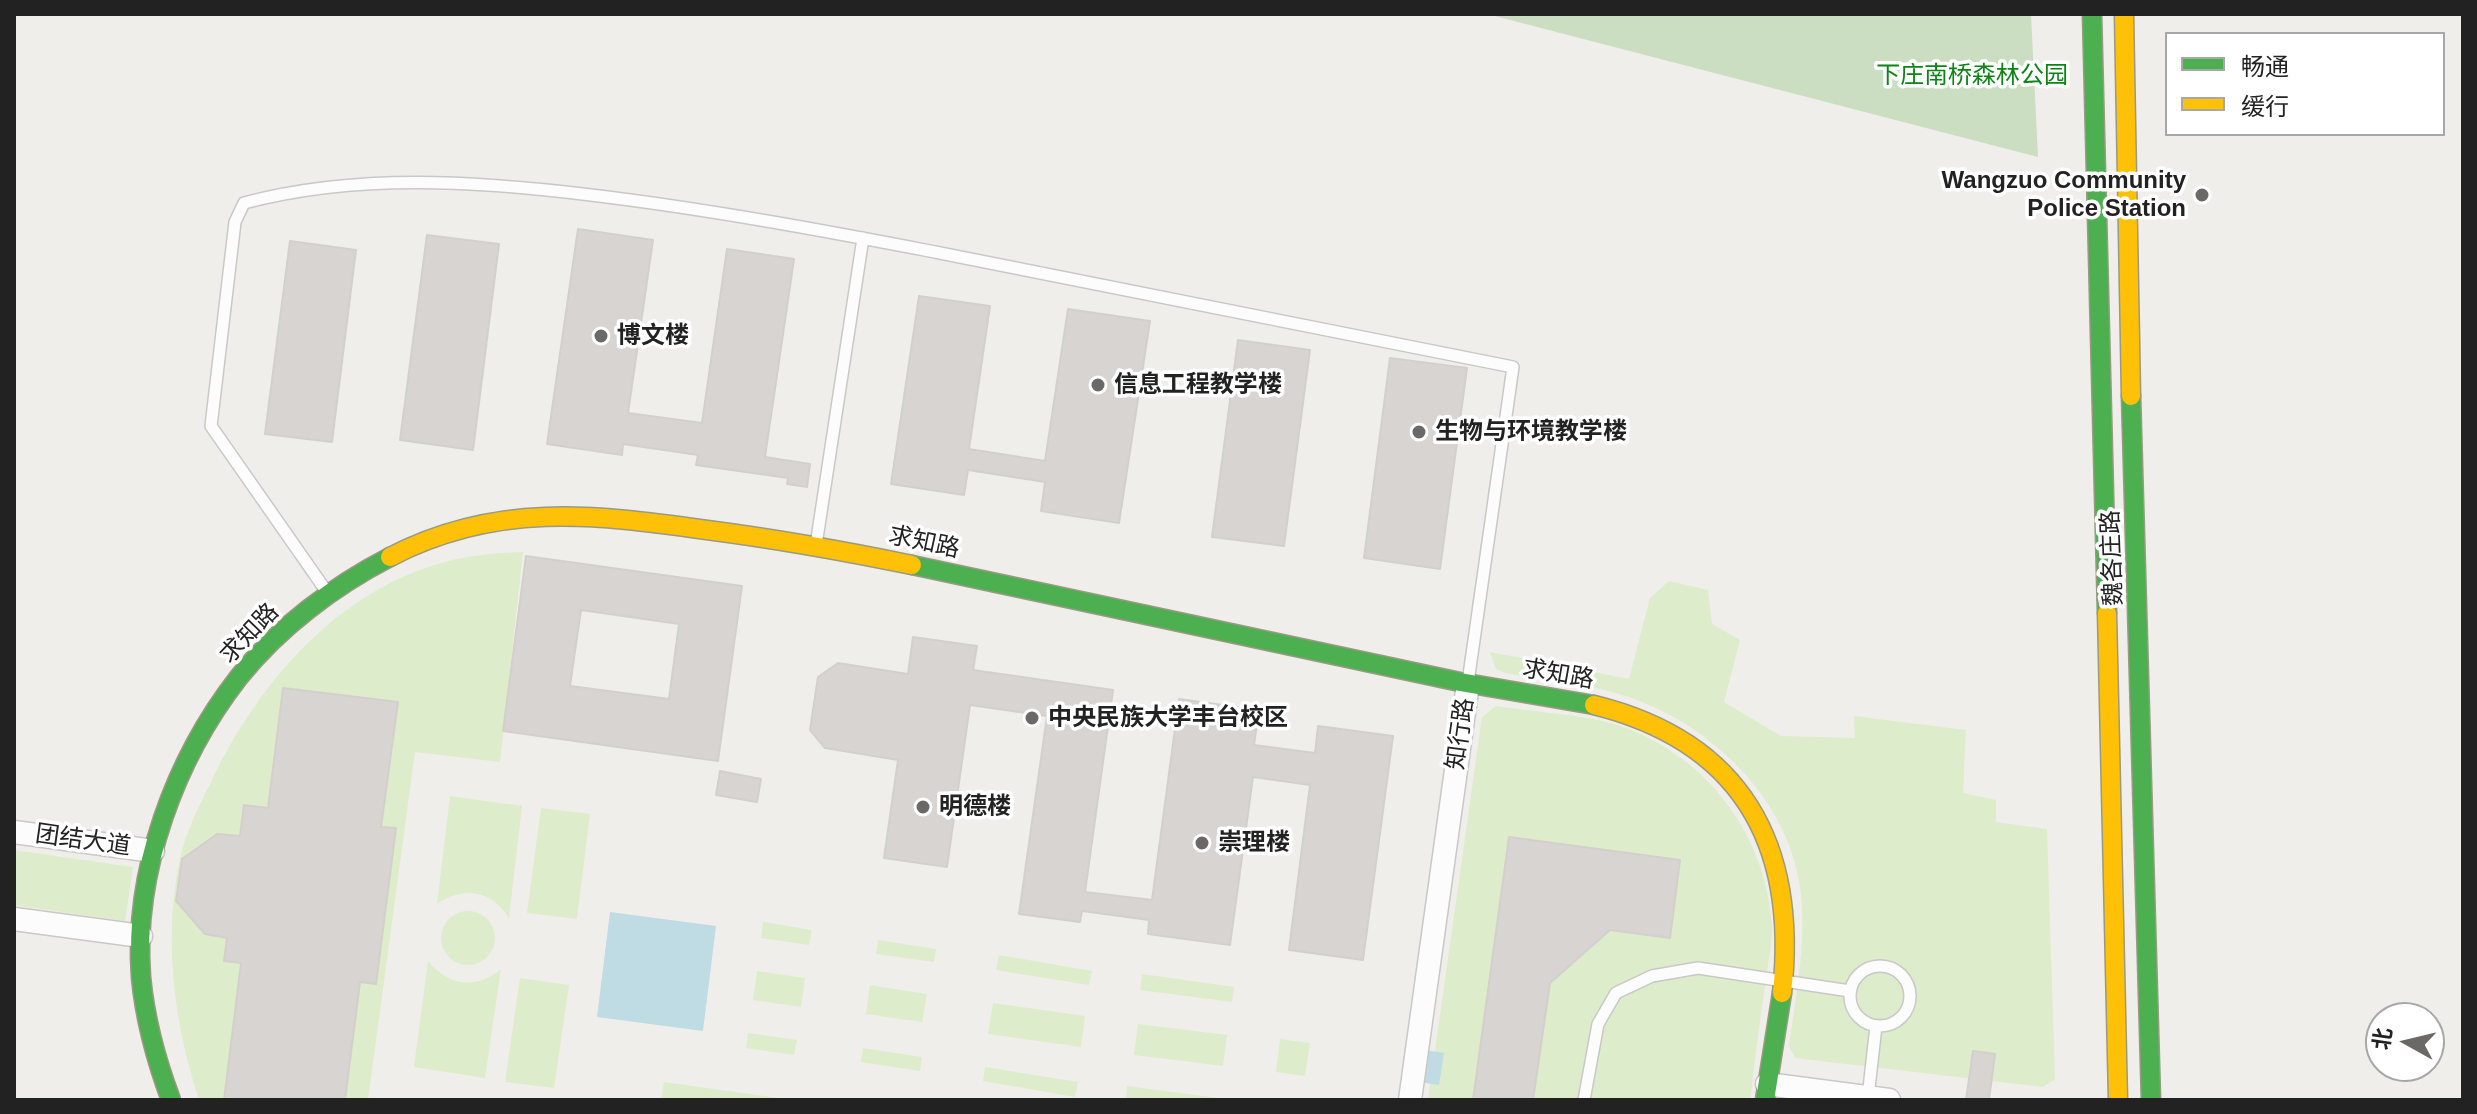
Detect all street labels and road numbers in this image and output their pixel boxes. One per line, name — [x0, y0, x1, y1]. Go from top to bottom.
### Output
street label: 魏各庄路 — [2097, 510, 2129, 606]
street label: 求知路 — [886, 521, 962, 565]
street label: 求知路 — [215, 598, 285, 670]
street label: 求知路 — [1520, 655, 1596, 695]
street label: 知行路 — [1442, 696, 1480, 772]
street label: 团结大道 — [33, 820, 133, 862]

